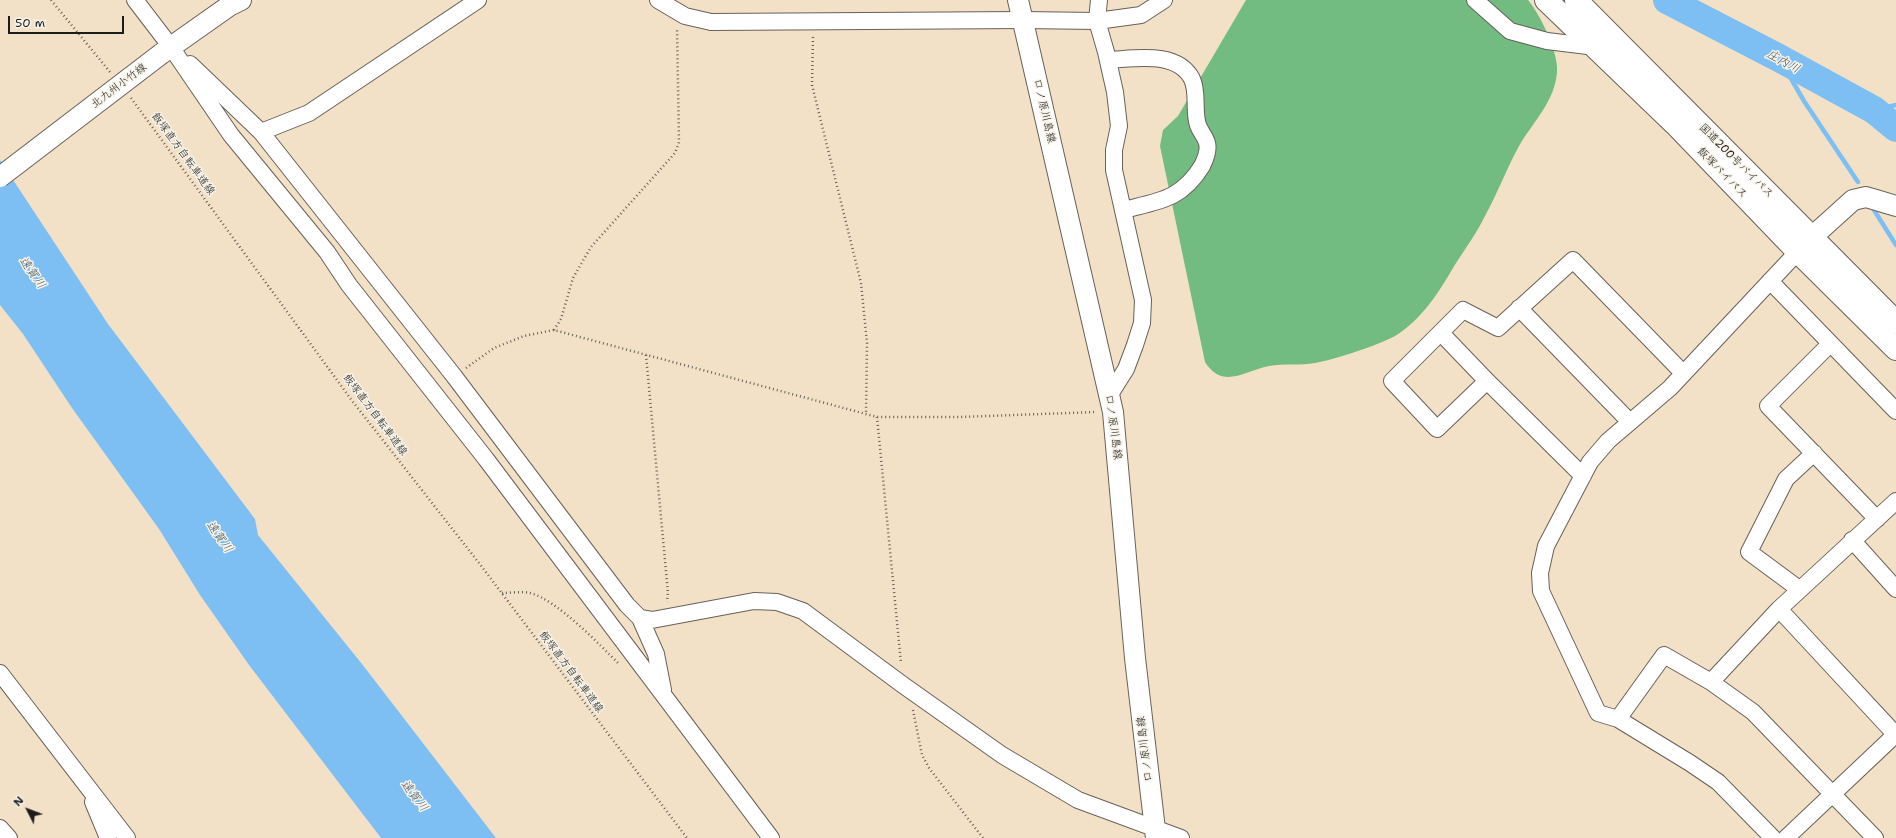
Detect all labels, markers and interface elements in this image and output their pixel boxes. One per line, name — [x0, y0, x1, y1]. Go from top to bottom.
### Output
scale bar — [10, 8, 126, 34]
text: 50 m — [15, 15, 45, 31]
water label: 庄内川 — [1764, 47, 1802, 77]
street label: 北九州小竹線 — [89, 61, 149, 111]
street label: 口ノ原川島線 — [1030, 77, 1058, 145]
street label: 飯塚直方自転車道線 — [149, 110, 217, 198]
street label: 国道200号バイパス — [1696, 121, 1776, 201]
street label: 飯塚バイパス — [1694, 145, 1750, 201]
water label: 遠賀川 — [16, 254, 48, 292]
street label: 飯塚直方自転車道線 — [340, 371, 410, 459]
street label: 口ノ原川島線 — [1102, 393, 1124, 461]
water label: 遠賀川 — [203, 518, 235, 556]
street label: 飯塚直方自転車道線 — [536, 628, 606, 716]
street label: 口ノ原川島線 — [1134, 715, 1156, 783]
water label: 遠賀川 — [397, 777, 431, 815]
north arrow — [8, 790, 48, 830]
text: N — [10, 793, 27, 810]

